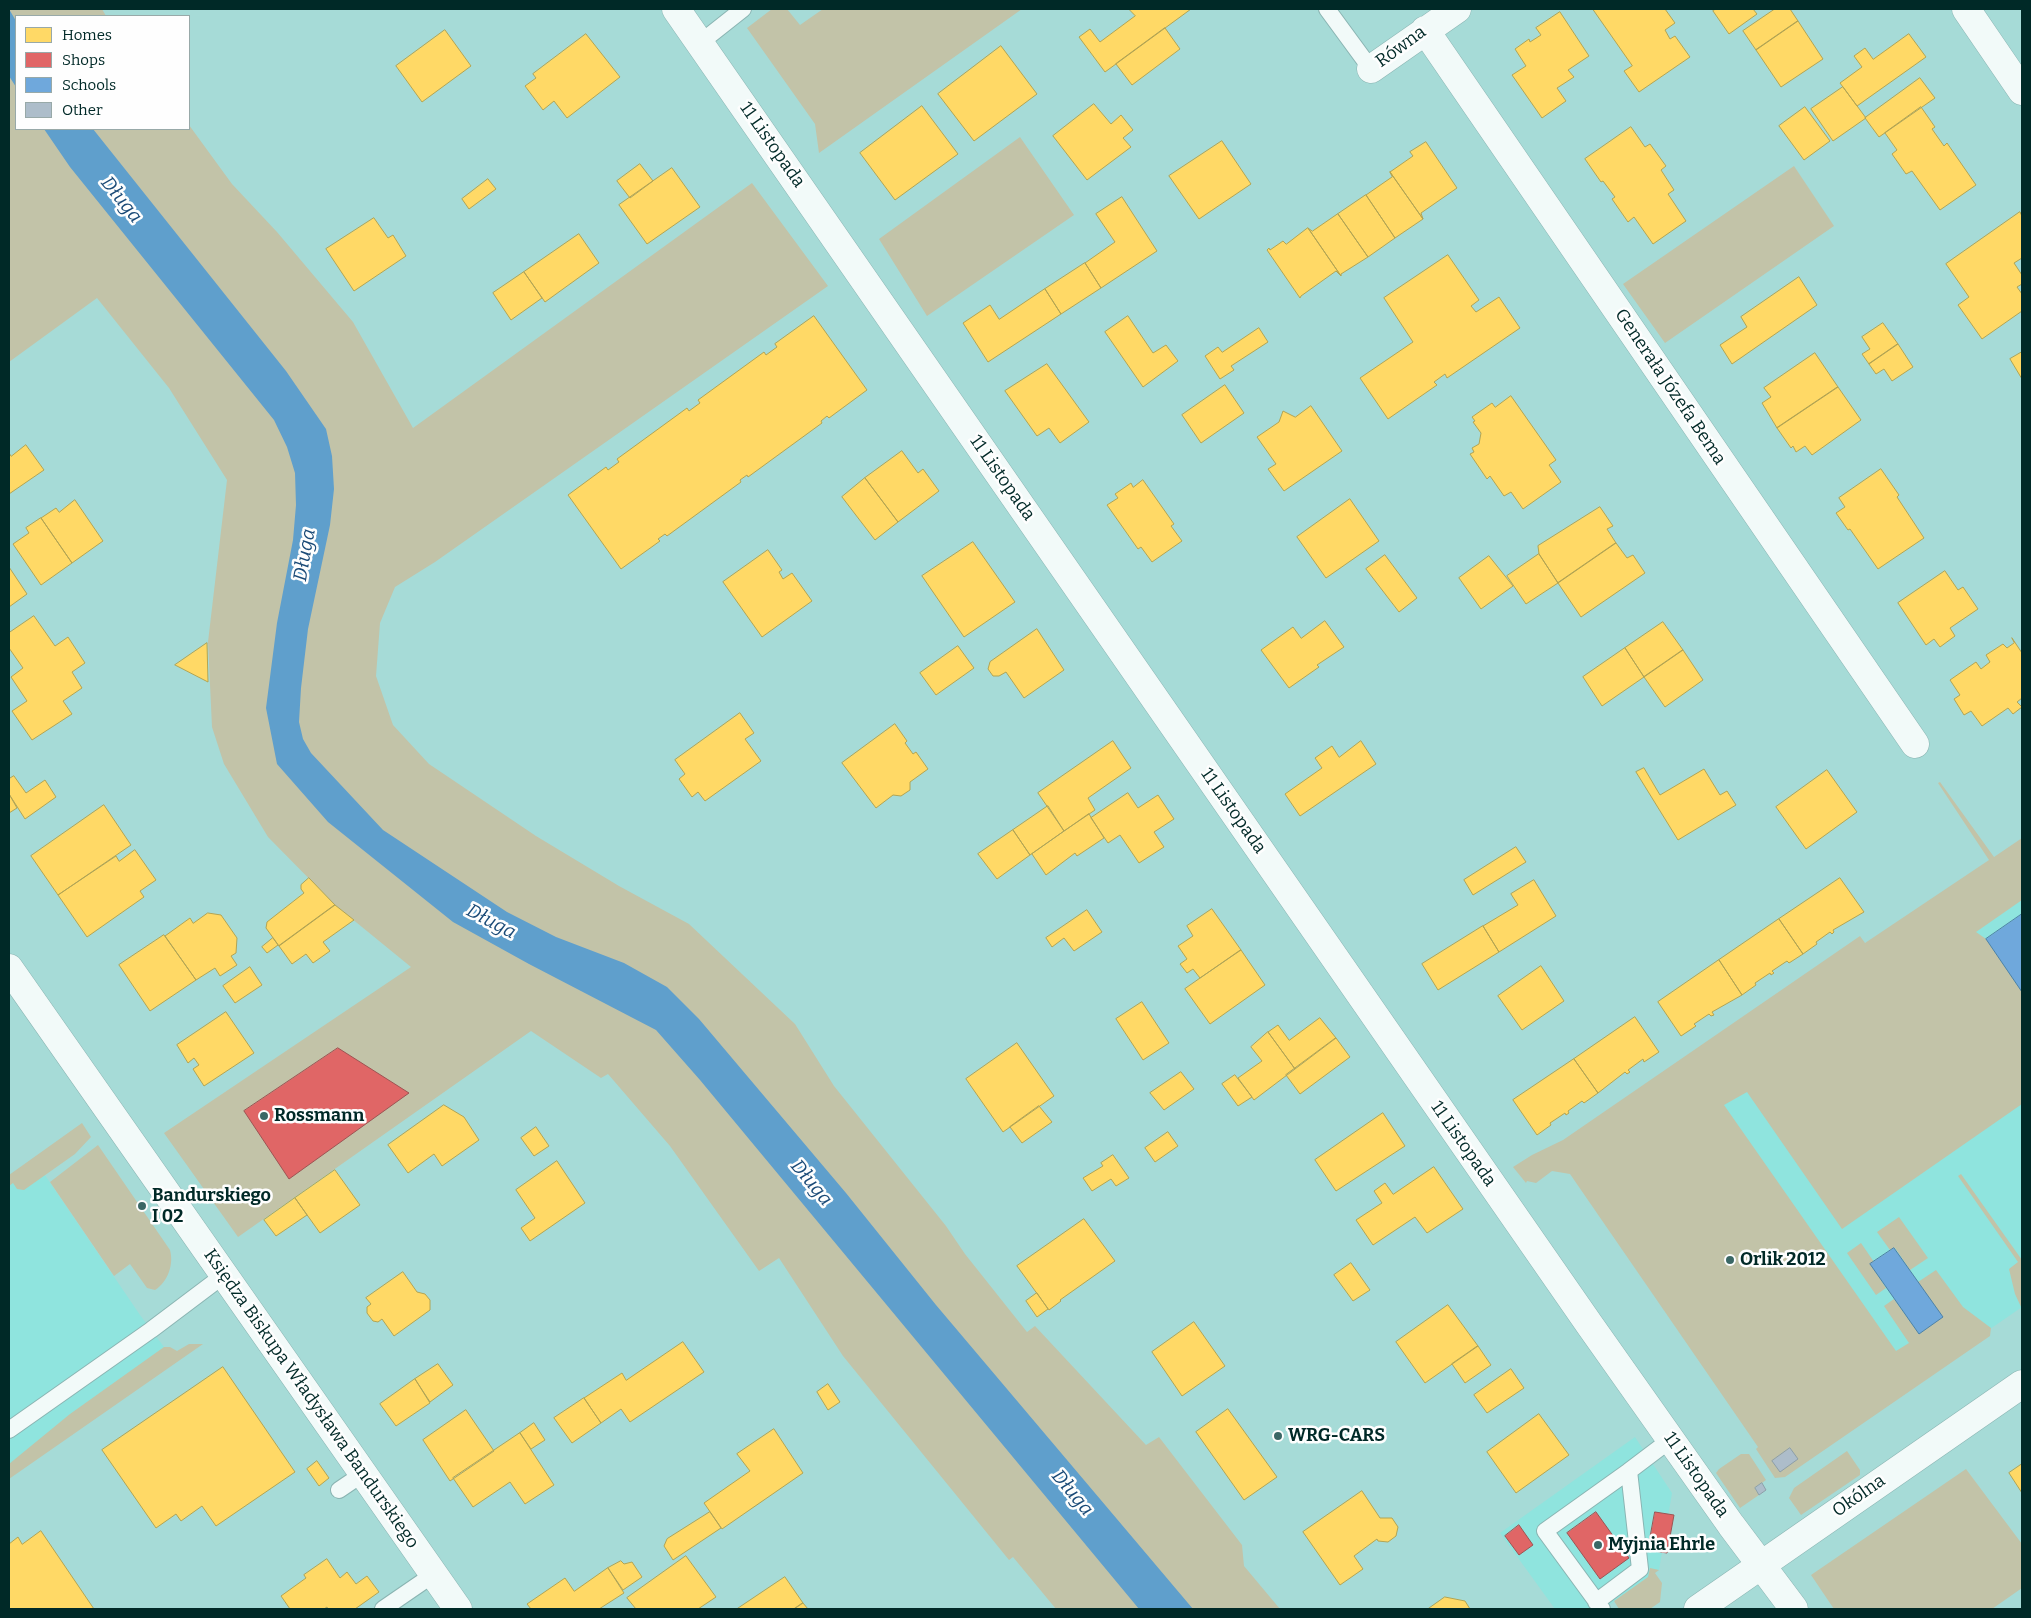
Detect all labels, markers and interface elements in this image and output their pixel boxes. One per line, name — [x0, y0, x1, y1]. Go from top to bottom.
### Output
legend — [15, 15, 190, 130]
street label: Równa — [1372, 22, 1430, 72]
text: Homes — [62, 26, 112, 44]
text: Shops — [62, 51, 105, 69]
text: Schools — [62, 76, 116, 94]
street label: 11 Listopada — [735, 98, 809, 192]
text: Other — [62, 101, 103, 119]
water label: Długa — [96, 172, 146, 228]
street label: Generała Józefa Bema — [1610, 305, 1730, 469]
street label: 11 Listopada — [965, 431, 1039, 525]
water label: Długa — [289, 527, 321, 583]
street label: 11 Listopada — [1196, 764, 1270, 858]
water label: Długa — [462, 900, 520, 944]
street label: 11 Listopada — [1426, 1097, 1500, 1191]
place label: Rossmann — [274, 1105, 364, 1127]
marker: Rossmann — [258, 1110, 270, 1122]
water label: Długa — [785, 1155, 837, 1211]
place label: Bandurskiego I 02 — [152, 1185, 271, 1228]
marker: Bandurskiego I 02 — [136, 1200, 148, 1212]
street label: Księdza Biskupa Władysława Bandurskiego — [199, 1245, 423, 1553]
place label: Orlik 2012 — [1740, 1249, 1826, 1271]
marker: Orlik 2012 — [1724, 1254, 1736, 1266]
place label: WRG-CARS — [1288, 1425, 1385, 1447]
street label: 11 Listopada — [1659, 1428, 1733, 1522]
marker: WRG-CARS — [1272, 1430, 1284, 1442]
water label: Długa — [1046, 1465, 1098, 1521]
street label: Okólna — [1828, 1470, 1890, 1522]
place label: Myjnia Ehrle — [1608, 1534, 1715, 1556]
marker: Myjnia Ehrle — [1592, 1539, 1604, 1551]

